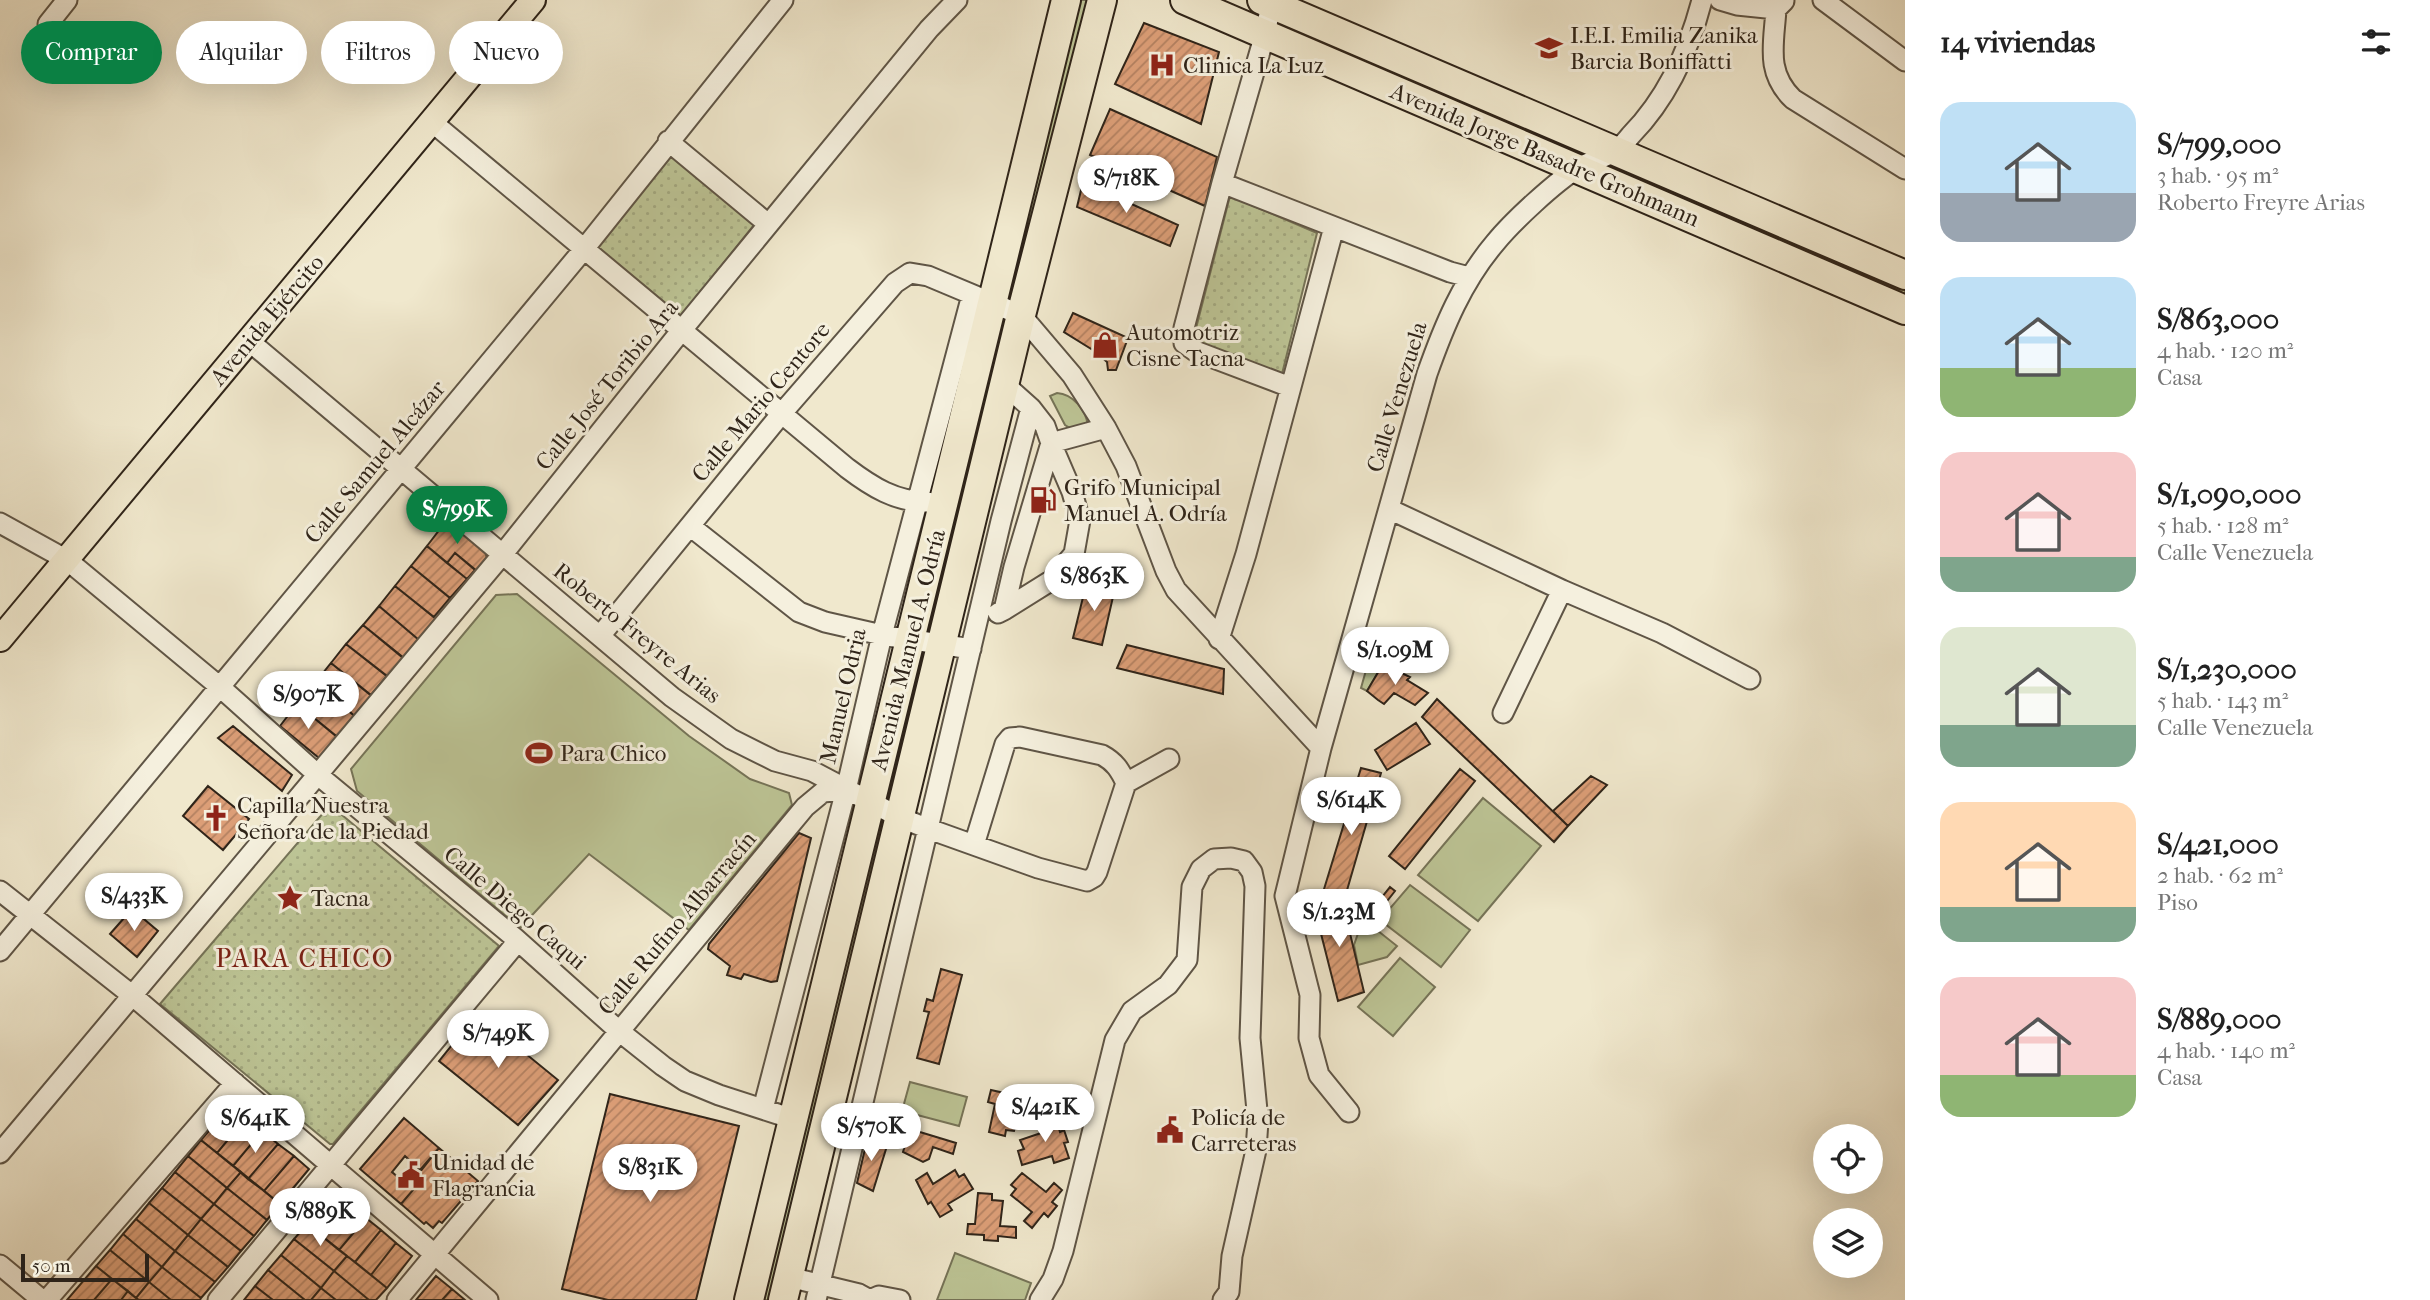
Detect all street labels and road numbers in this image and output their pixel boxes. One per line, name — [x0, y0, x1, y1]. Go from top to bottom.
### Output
street label: Avenida Jorge Basadre Grohmann — [1386, 77, 1704, 233]
street label: Avenida Ejército — [204, 249, 330, 392]
street label: Calle José Toribio Ara — [530, 294, 684, 476]
street label: Calle Mario Centore — [686, 317, 836, 487]
street label: Calle Venezuela — [1361, 318, 1433, 476]
street label: Calle Samuel Alcázar — [299, 375, 451, 549]
street label: Avenida Manuel A. Odría — [865, 526, 951, 774]
street label: Roberto Freyre Arias — [548, 557, 726, 709]
street label: Manuel Odria — [814, 625, 872, 766]
street label: Calle Rufino Albarracín — [592, 825, 762, 1020]
street label: Calle Diego Caqui — [438, 841, 592, 975]

